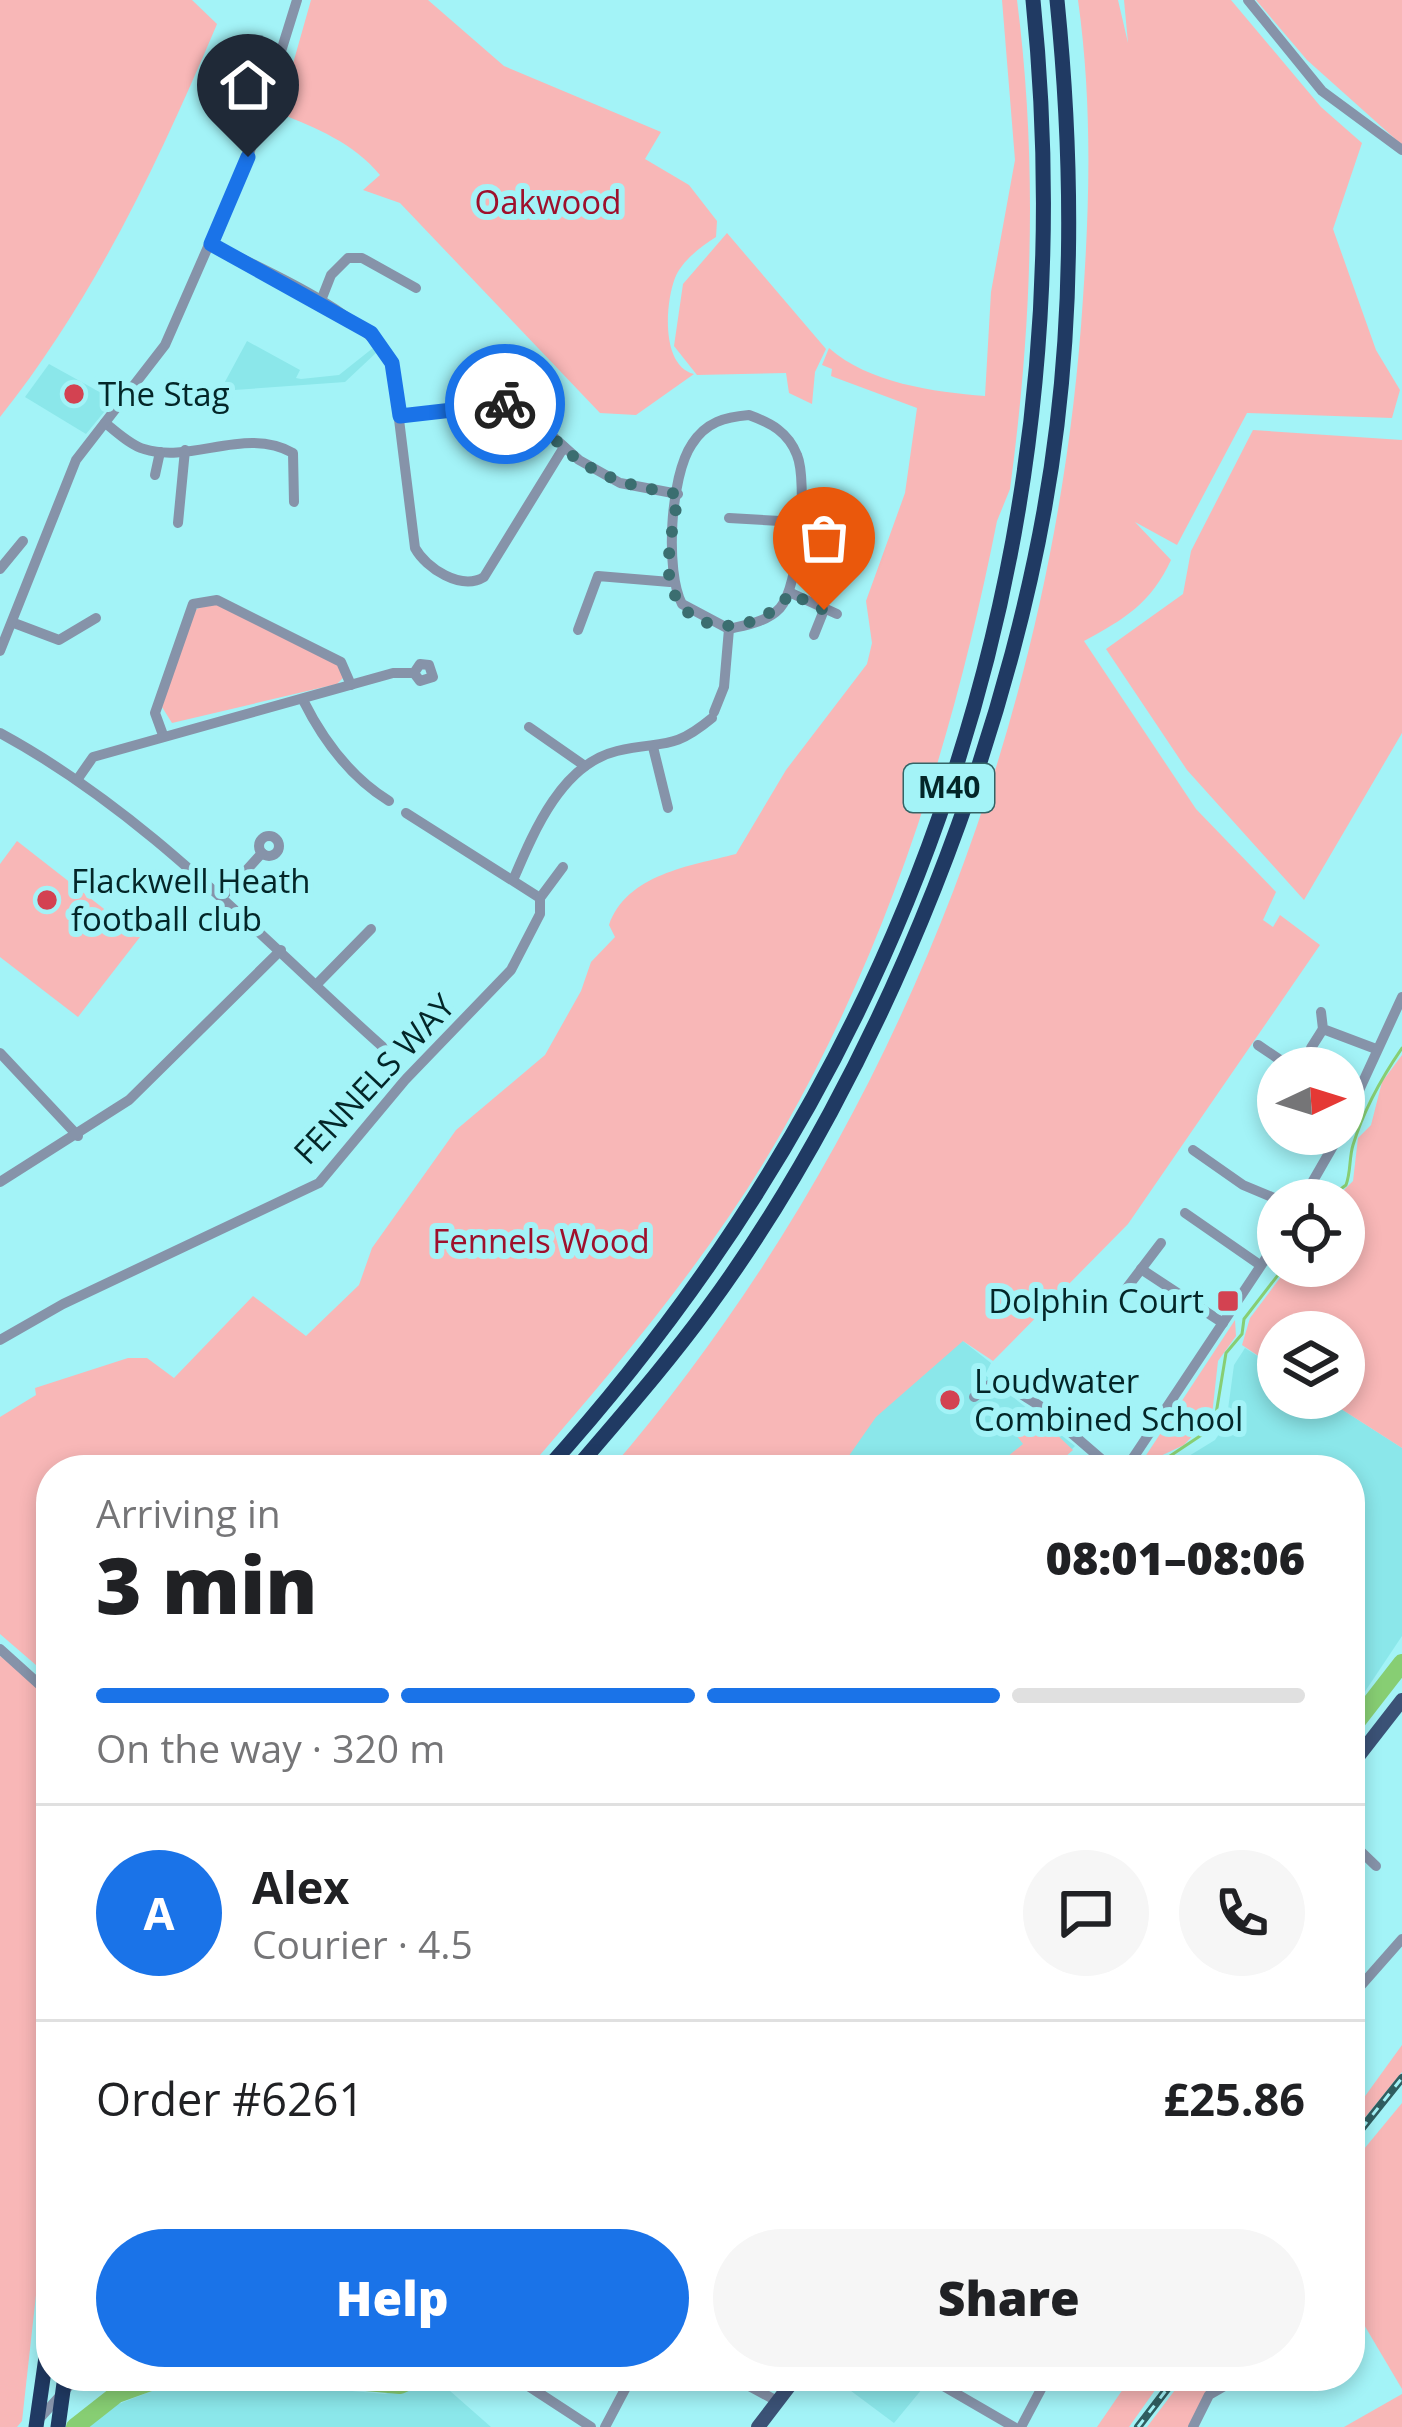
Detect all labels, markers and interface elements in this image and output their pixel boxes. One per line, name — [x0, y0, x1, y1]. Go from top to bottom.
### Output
pin — [197, 34, 299, 157]
icon: home — [215, 52, 281, 118]
park label: Oakwood — [475, 179, 621, 224]
courier — [445, 344, 565, 464]
place label: The Stag — [98, 371, 230, 416]
icon: bike — [472, 371, 538, 437]
marker: The Stag — [61, 381, 87, 407]
pin — [773, 487, 875, 610]
icon: bag — [791, 505, 857, 571]
road number: M40 — [904, 764, 994, 812]
place label: Flackwell Heath football club — [71, 858, 310, 941]
marker: Flackwell Heath football club — [34, 887, 60, 913]
street label: FENNELS WAY — [283, 984, 464, 1173]
north arrow — [1257, 1047, 1365, 1155]
map controls — [1257, 1047, 1365, 1419]
button: locate — [1257, 1179, 1365, 1287]
park label: Fennels Wood — [432, 1218, 650, 1263]
place label: Dolphin Court — [988, 1278, 1204, 1323]
marker: Dolphin Court — [1215, 1288, 1241, 1314]
button: layers — [1257, 1311, 1365, 1419]
place label: Loudwater Combined School — [974, 1358, 1243, 1441]
marker: Loudwater Combined School — [937, 1387, 963, 1413]
text: Arriving in — [96, 1486, 281, 1539]
text: 08:01–08:06 — [1046, 1527, 1305, 1588]
text: 3 min — [96, 1531, 318, 1637]
text: On the way · 320 m — [96, 1721, 445, 1774]
button: chat — [1023, 1850, 1149, 1976]
button: phone — [1179, 1850, 1305, 1976]
text: Alex — [252, 1856, 349, 1917]
text: A — [143, 1882, 175, 1943]
text: Courier · 4.5 — [252, 1917, 473, 1970]
text: Order #6261 — [96, 2068, 364, 2129]
text: £25.86 — [1164, 2068, 1305, 2129]
button: Help — [96, 2229, 689, 2367]
button: Share — [713, 2229, 1305, 2367]

